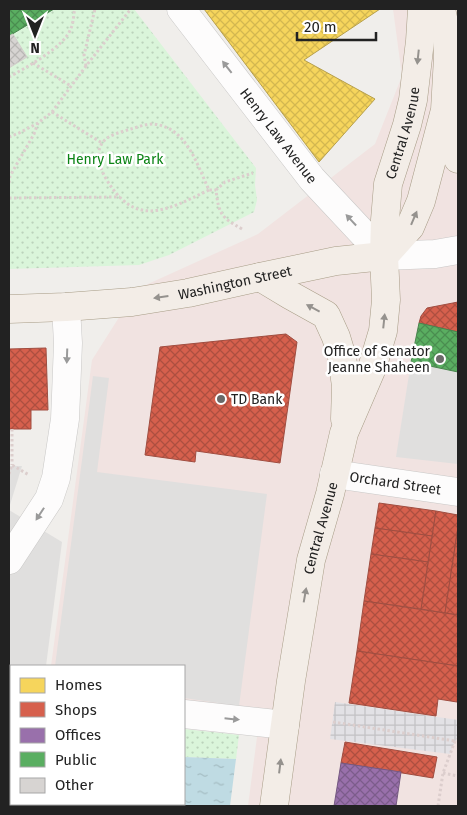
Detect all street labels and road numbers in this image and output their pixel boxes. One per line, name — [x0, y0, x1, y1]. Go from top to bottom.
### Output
street label: Henry Law Avenue — [236, 85, 321, 187]
street label: Central Avenue — [382, 86, 423, 181]
street label: Washington Street — [177, 262, 294, 303]
street label: Orchard Street — [348, 468, 443, 498]
street label: Central Avenue — [300, 480, 341, 576]

